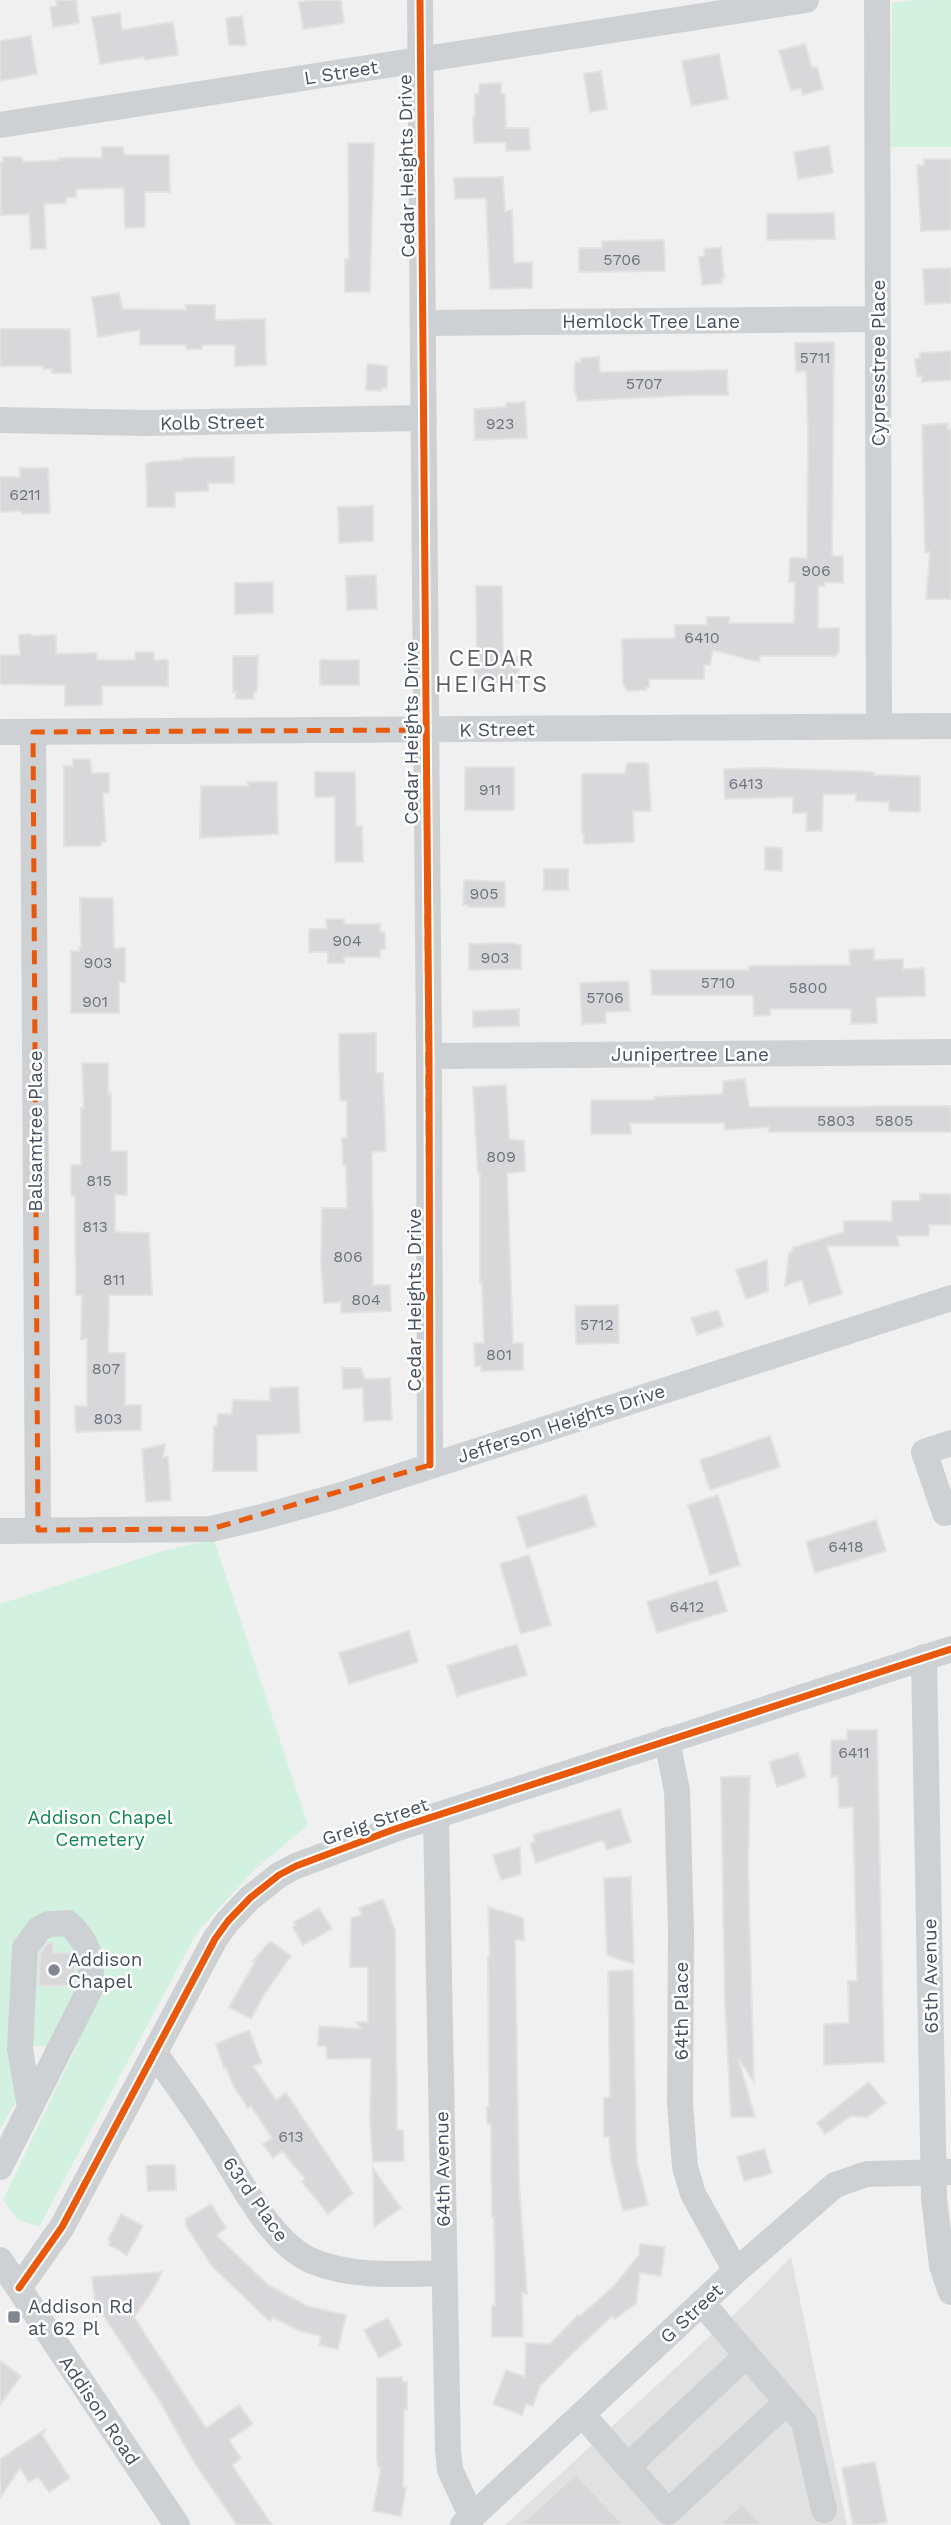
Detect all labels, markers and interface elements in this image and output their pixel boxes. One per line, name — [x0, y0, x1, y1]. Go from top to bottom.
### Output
street label: L Street — [302, 55, 380, 90]
street label: Cedar Heights Drive — [393, 74, 420, 258]
house number: 5706 — [603, 250, 641, 269]
street label: Cypresstree Place — [867, 280, 890, 446]
street label: Hemlock Tree Lane — [562, 310, 740, 333]
house number: 5711 — [800, 348, 830, 367]
house number: 5707 — [626, 374, 662, 393]
street label: Kolb Street — [160, 410, 264, 435]
house number: 923 — [486, 414, 514, 433]
house number: 6211 — [9, 485, 41, 504]
house number: 906 — [801, 561, 831, 580]
house number: 6410 — [684, 628, 720, 647]
street label: Cedar Heights Drive — [400, 641, 423, 825]
district label: CEDAR HEIGHTS — [435, 645, 549, 698]
street label: K Street — [459, 717, 535, 742]
house number: 6413 — [729, 774, 763, 793]
house number: 911 — [479, 780, 501, 799]
house number: 905 — [469, 884, 499, 903]
house number: 904 — [332, 931, 362, 950]
house number: 903 — [481, 948, 509, 967]
house number: 903 — [84, 953, 112, 972]
house number: 5710 — [701, 973, 735, 992]
house number: 5800 — [788, 978, 828, 997]
house number: 5706 — [586, 988, 624, 1007]
house number: 901 — [82, 992, 108, 1011]
street label: Junipertree Lane — [611, 1043, 769, 1066]
street label: Balsamtree Place — [24, 1050, 47, 1212]
house number: 5803 — [817, 1111, 855, 1130]
house number: 5805 — [875, 1111, 913, 1130]
house number: 809 — [486, 1147, 516, 1166]
house number: 815 — [86, 1171, 112, 1190]
street label: Cedar Heights Drive — [403, 1208, 426, 1392]
house number: 813 — [82, 1217, 108, 1236]
house number: 806 — [333, 1247, 363, 1266]
house number: 811 — [103, 1270, 125, 1289]
house number: 804 — [351, 1290, 381, 1309]
house number: 5712 — [580, 1315, 614, 1334]
house number: 801 — [486, 1345, 512, 1364]
house number: 807 — [92, 1359, 120, 1378]
street label: Jefferson Heights Drive — [454, 1379, 668, 1468]
house number: 803 — [94, 1409, 122, 1428]
house number: 6418 — [828, 1537, 864, 1556]
house number: 6412 — [670, 1597, 704, 1616]
house number: 6411 — [838, 1743, 870, 1762]
street label: Greig Street — [319, 1793, 431, 1850]
park label: Addison Chapel Cemetery — [27, 1806, 173, 1851]
street label: 65th Avenue — [918, 1918, 943, 2034]
place label: Addison Chapel — [68, 1948, 142, 1993]
street label: 64th Place — [670, 1961, 693, 2061]
marker: Addison Chapel — [46, 1962, 62, 1978]
street label: 64th Avenue — [430, 2111, 455, 2227]
house number: 613 — [278, 2127, 304, 2146]
street label: 63rd Place — [218, 2152, 293, 2246]
street label: G Street — [655, 2279, 728, 2348]
place label: Addison Rd at 62 Pl — [28, 2295, 133, 2340]
marker: Addison Rd at 62 Pl — [6, 2309, 22, 2325]
street label: Addison Road — [54, 2351, 145, 2469]

